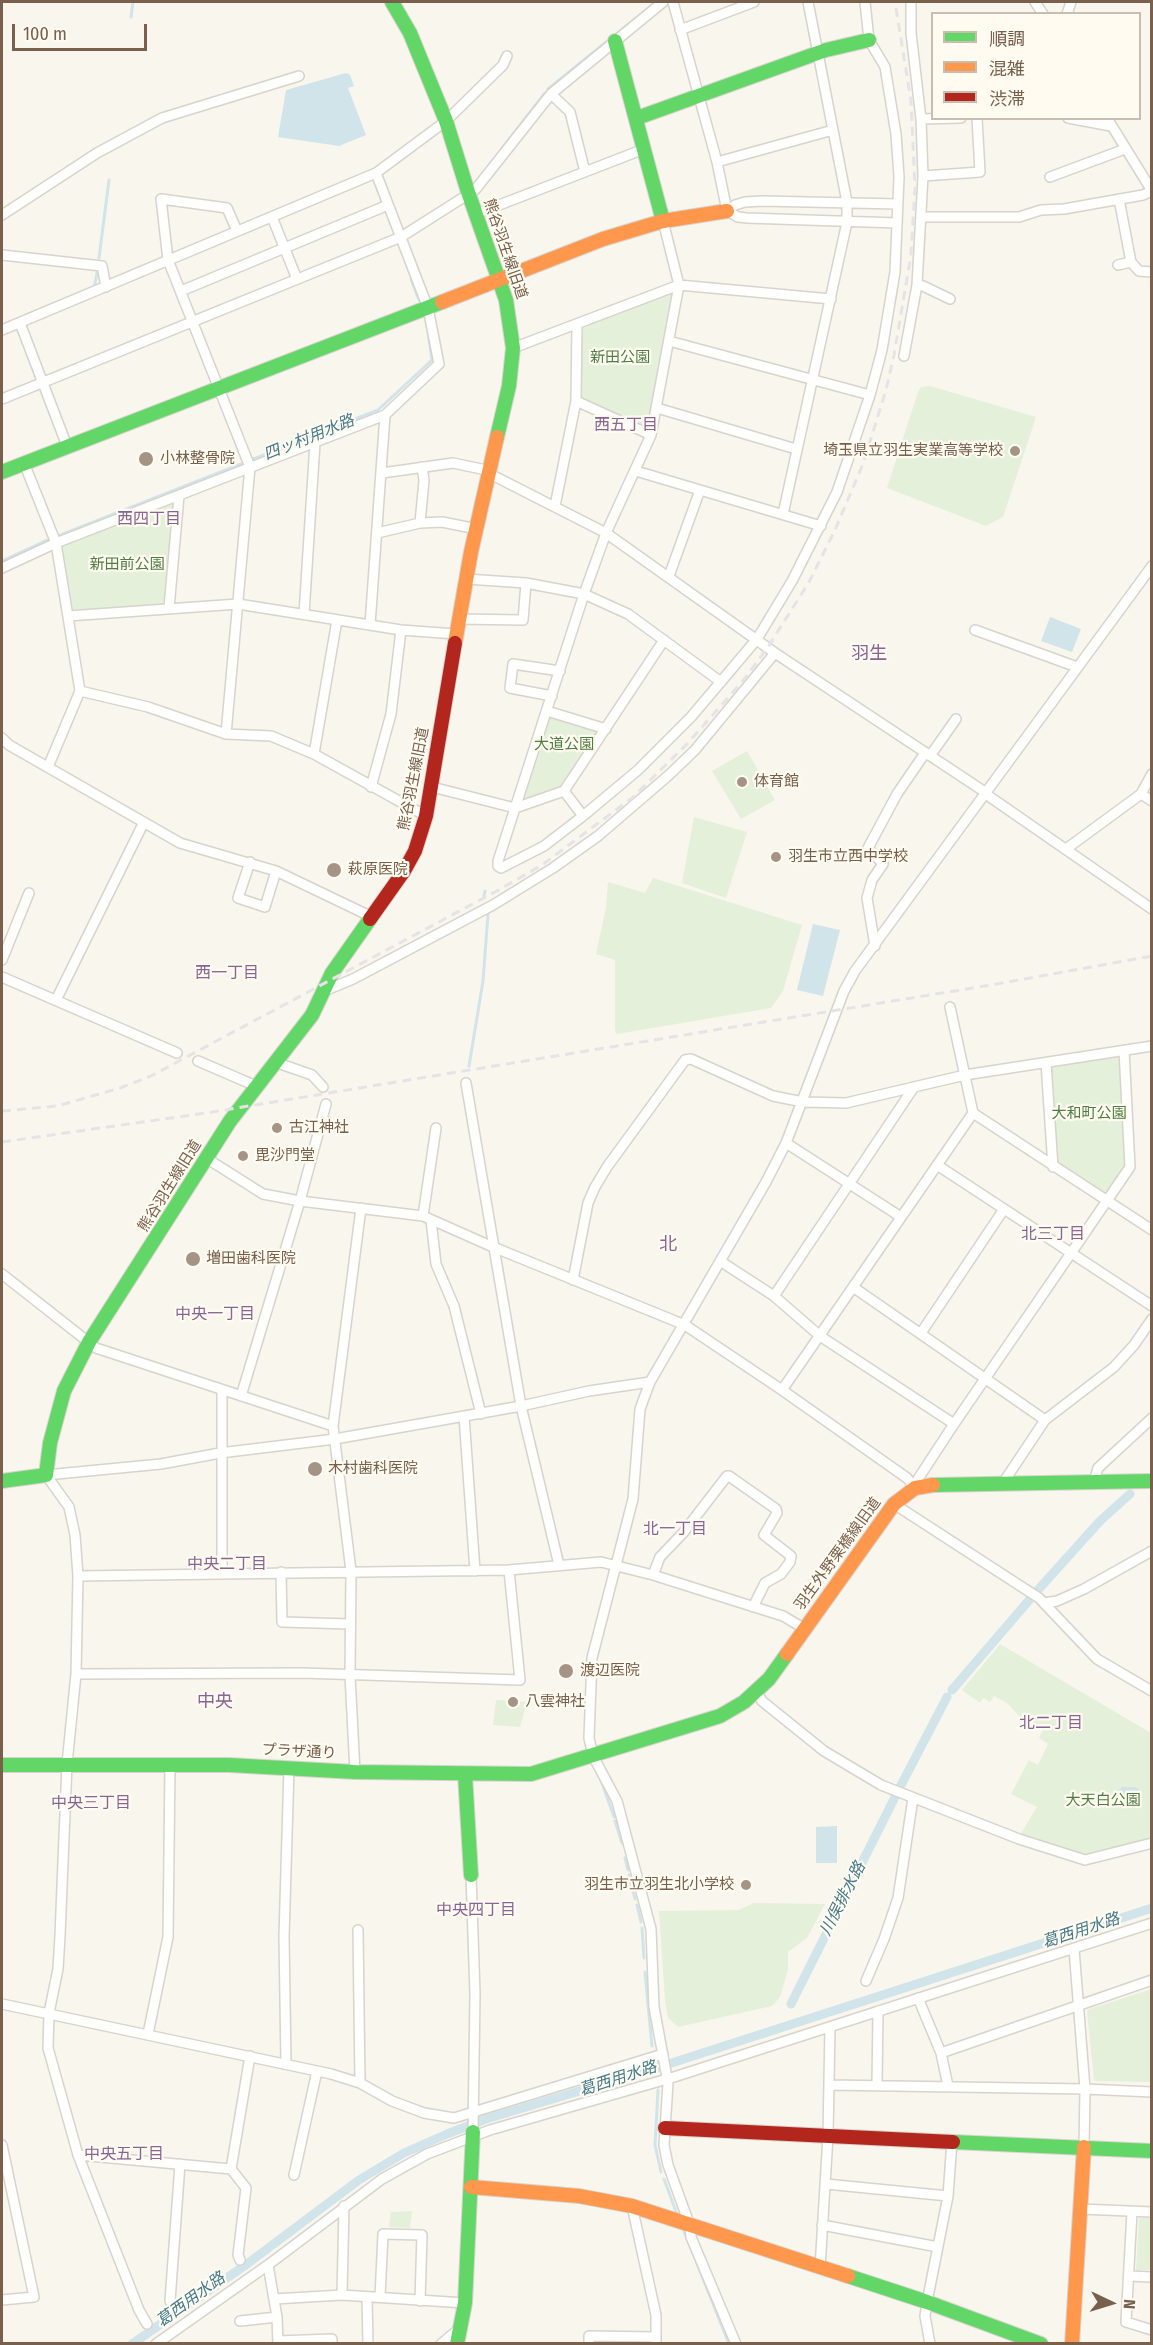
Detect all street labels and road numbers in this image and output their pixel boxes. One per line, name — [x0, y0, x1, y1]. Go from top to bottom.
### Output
street label: 熊谷羽生線旧道 — [479, 196, 531, 302]
street label: 熊谷羽生線旧道 — [395, 726, 433, 832]
street label: 熊谷羽生線旧道 — [135, 1137, 205, 1235]
street label: 羽生外野栗橋線旧道 — [791, 1494, 885, 1614]
street label: プラザ通り — [261, 1741, 337, 1763]

